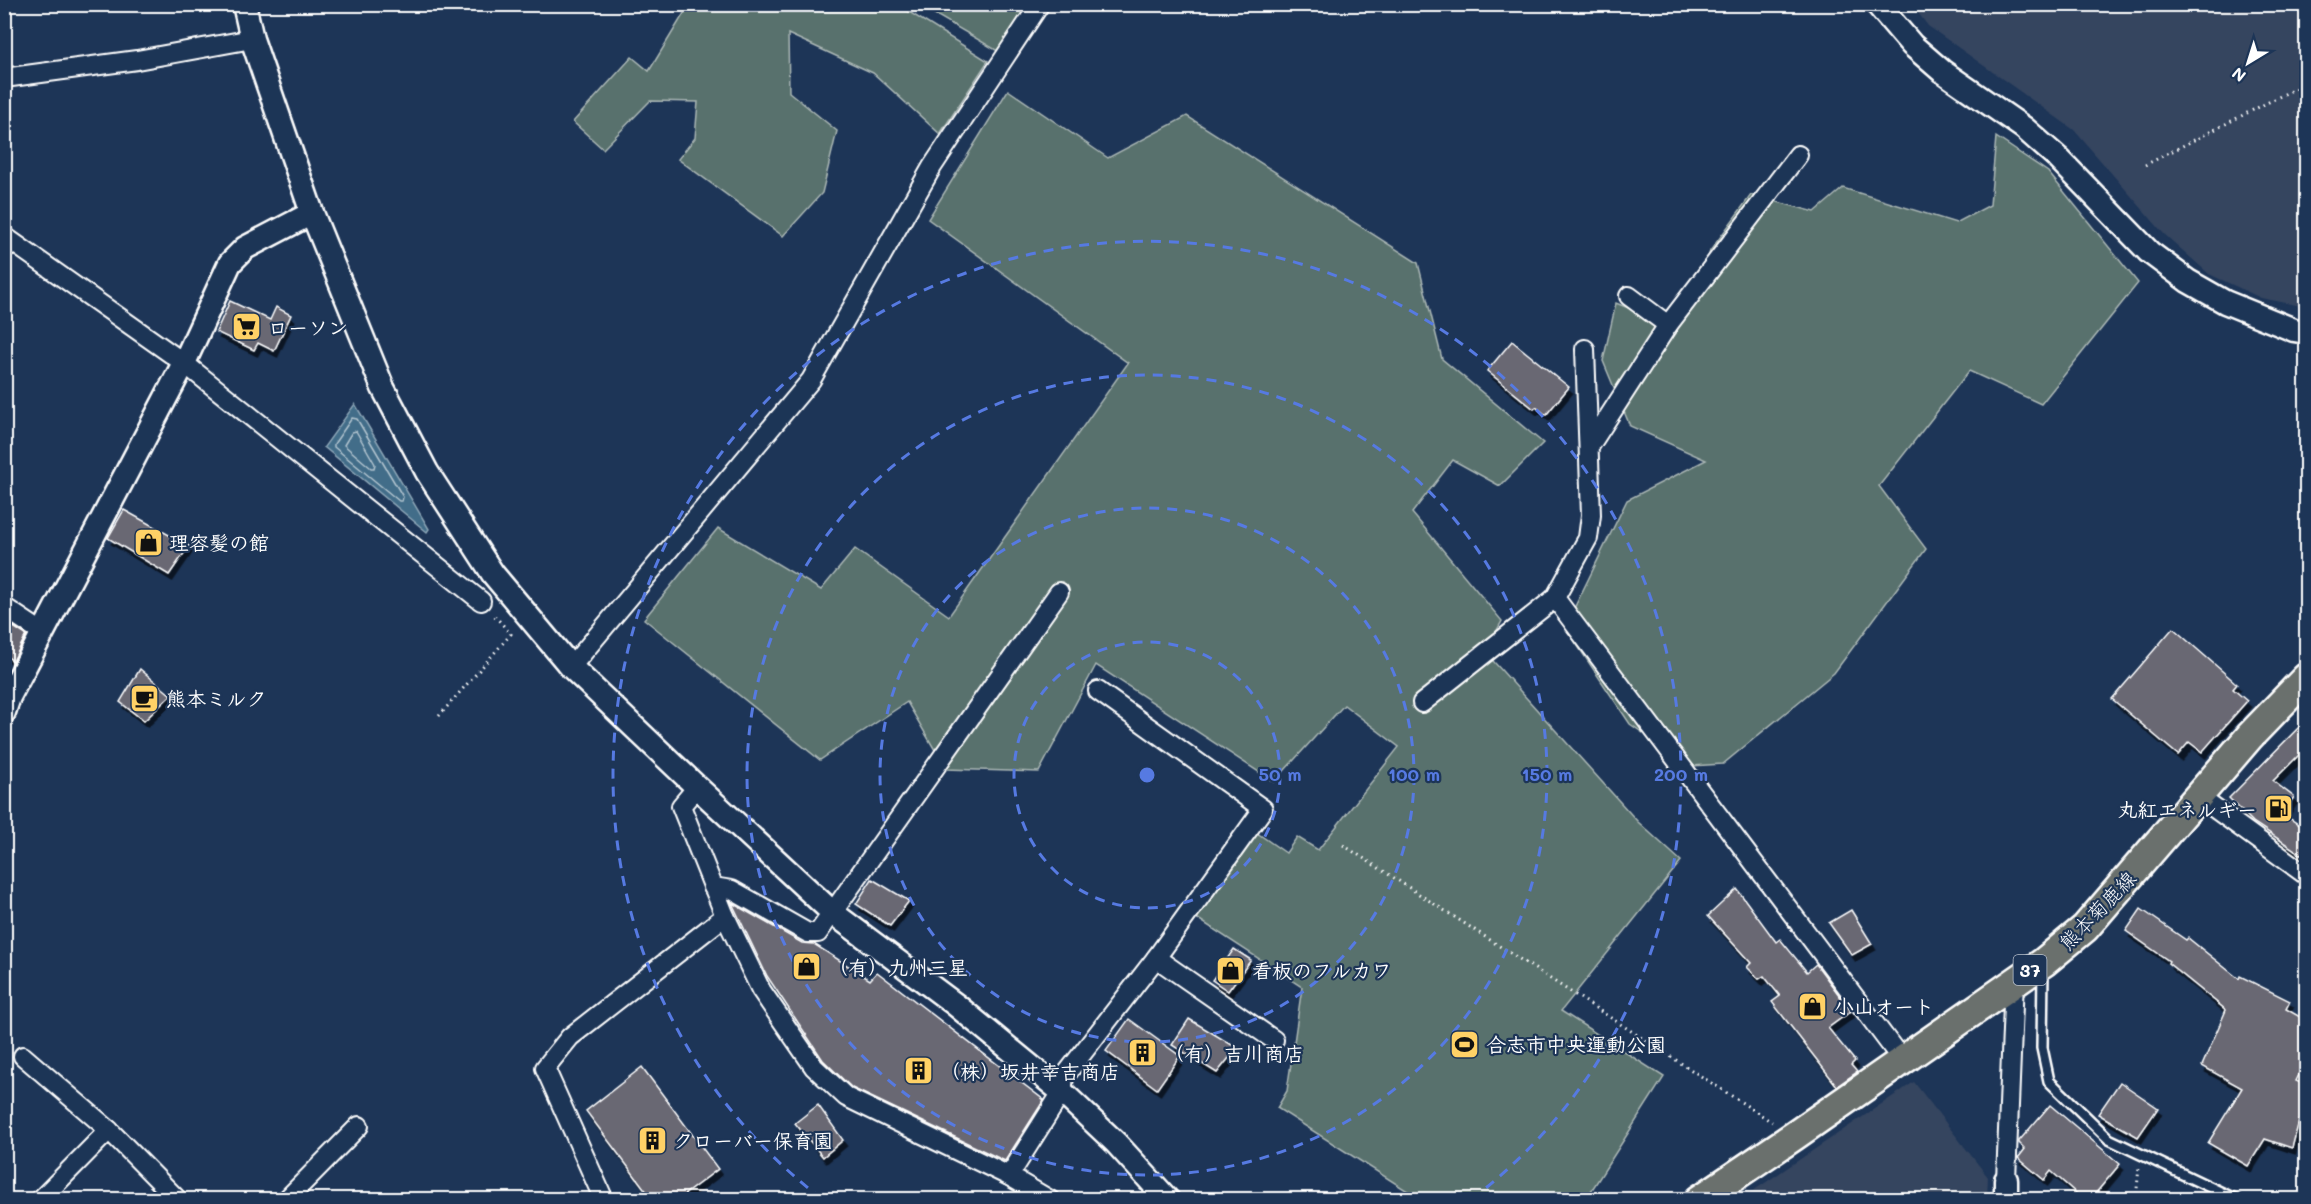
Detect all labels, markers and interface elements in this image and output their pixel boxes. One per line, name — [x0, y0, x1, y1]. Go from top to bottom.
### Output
north arrow — [2218, 33, 2278, 93]
text: N — [2227, 63, 2250, 87]
supermarket icon: ローソン — [231, 311, 263, 343]
place label: ローソン — [268, 314, 348, 340]
shop icon: 理容髪の館 — [132, 526, 164, 558]
place label: 理容髪の館 — [169, 529, 269, 555]
cafe icon: 熊本ミルク — [129, 682, 161, 714]
place label: 熊本ミルク — [166, 685, 266, 711]
text: 50 m — [1259, 762, 1301, 786]
text: 100 m — [1388, 762, 1440, 786]
text: 150 m — [1522, 762, 1572, 786]
text: 200 m — [1654, 762, 1708, 786]
centre of rings — [1137, 765, 1157, 785]
fuel station icon: 丸紅エネルギー — [2262, 793, 2294, 825]
place label: 丸紅エネルギー — [2117, 796, 2257, 822]
street label: 熊本菊鹿線 — [2053, 865, 2141, 955]
shop icon: （有）九州三星 — [791, 951, 823, 983]
place label: （有）九州三星 — [828, 954, 968, 980]
shop icon: 看板のフルカワ — [1215, 954, 1247, 986]
road number: 37 — [2014, 955, 2046, 985]
place label: 看板のフルカワ — [1252, 957, 1392, 983]
shop icon: 小山オート — [1797, 990, 1829, 1022]
place label: 小山オート — [1834, 993, 1934, 1019]
sports icon: 合志市中央運動公園 — [1449, 1028, 1481, 1060]
place label: 合志市中央運動公園 — [1486, 1031, 1666, 1057]
building icon: （有）吉川商店 — [1127, 1037, 1159, 1069]
place label: （有）吉川商店 — [1164, 1040, 1304, 1066]
building icon: （株）坂井幸吉商店 — [903, 1055, 935, 1087]
place label: （株）坂井幸吉商店 — [940, 1058, 1120, 1084]
building icon: クローバー保育園 — [636, 1124, 668, 1156]
place label: クローバー保育園 — [673, 1127, 833, 1153]

